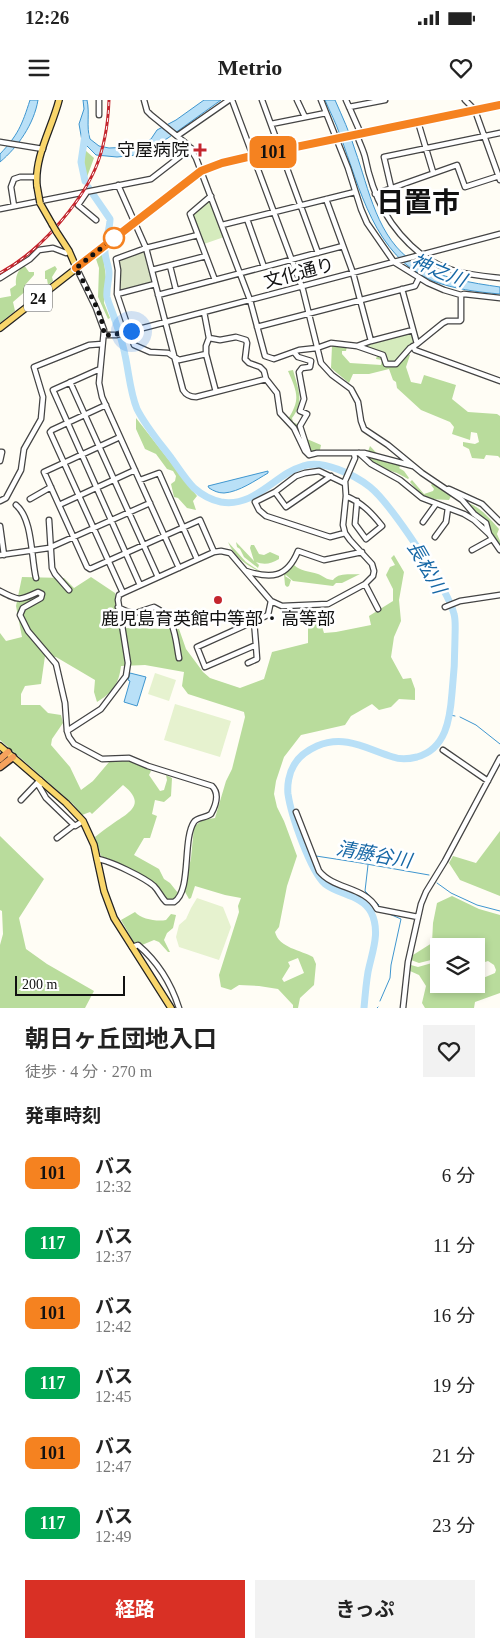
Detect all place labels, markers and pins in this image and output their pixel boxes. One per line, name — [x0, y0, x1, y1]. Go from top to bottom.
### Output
place label: 守屋病院 — [117, 140, 189, 160]
marker: 守屋病院 — [193, 143, 207, 157]
unlabelled marker — [103, 227, 125, 249]
marker: 鹿児島育英館中等部・高等部 — [212, 594, 224, 606]
place label: 鹿児島育英館中等部・高等部 — [101, 609, 335, 629]

